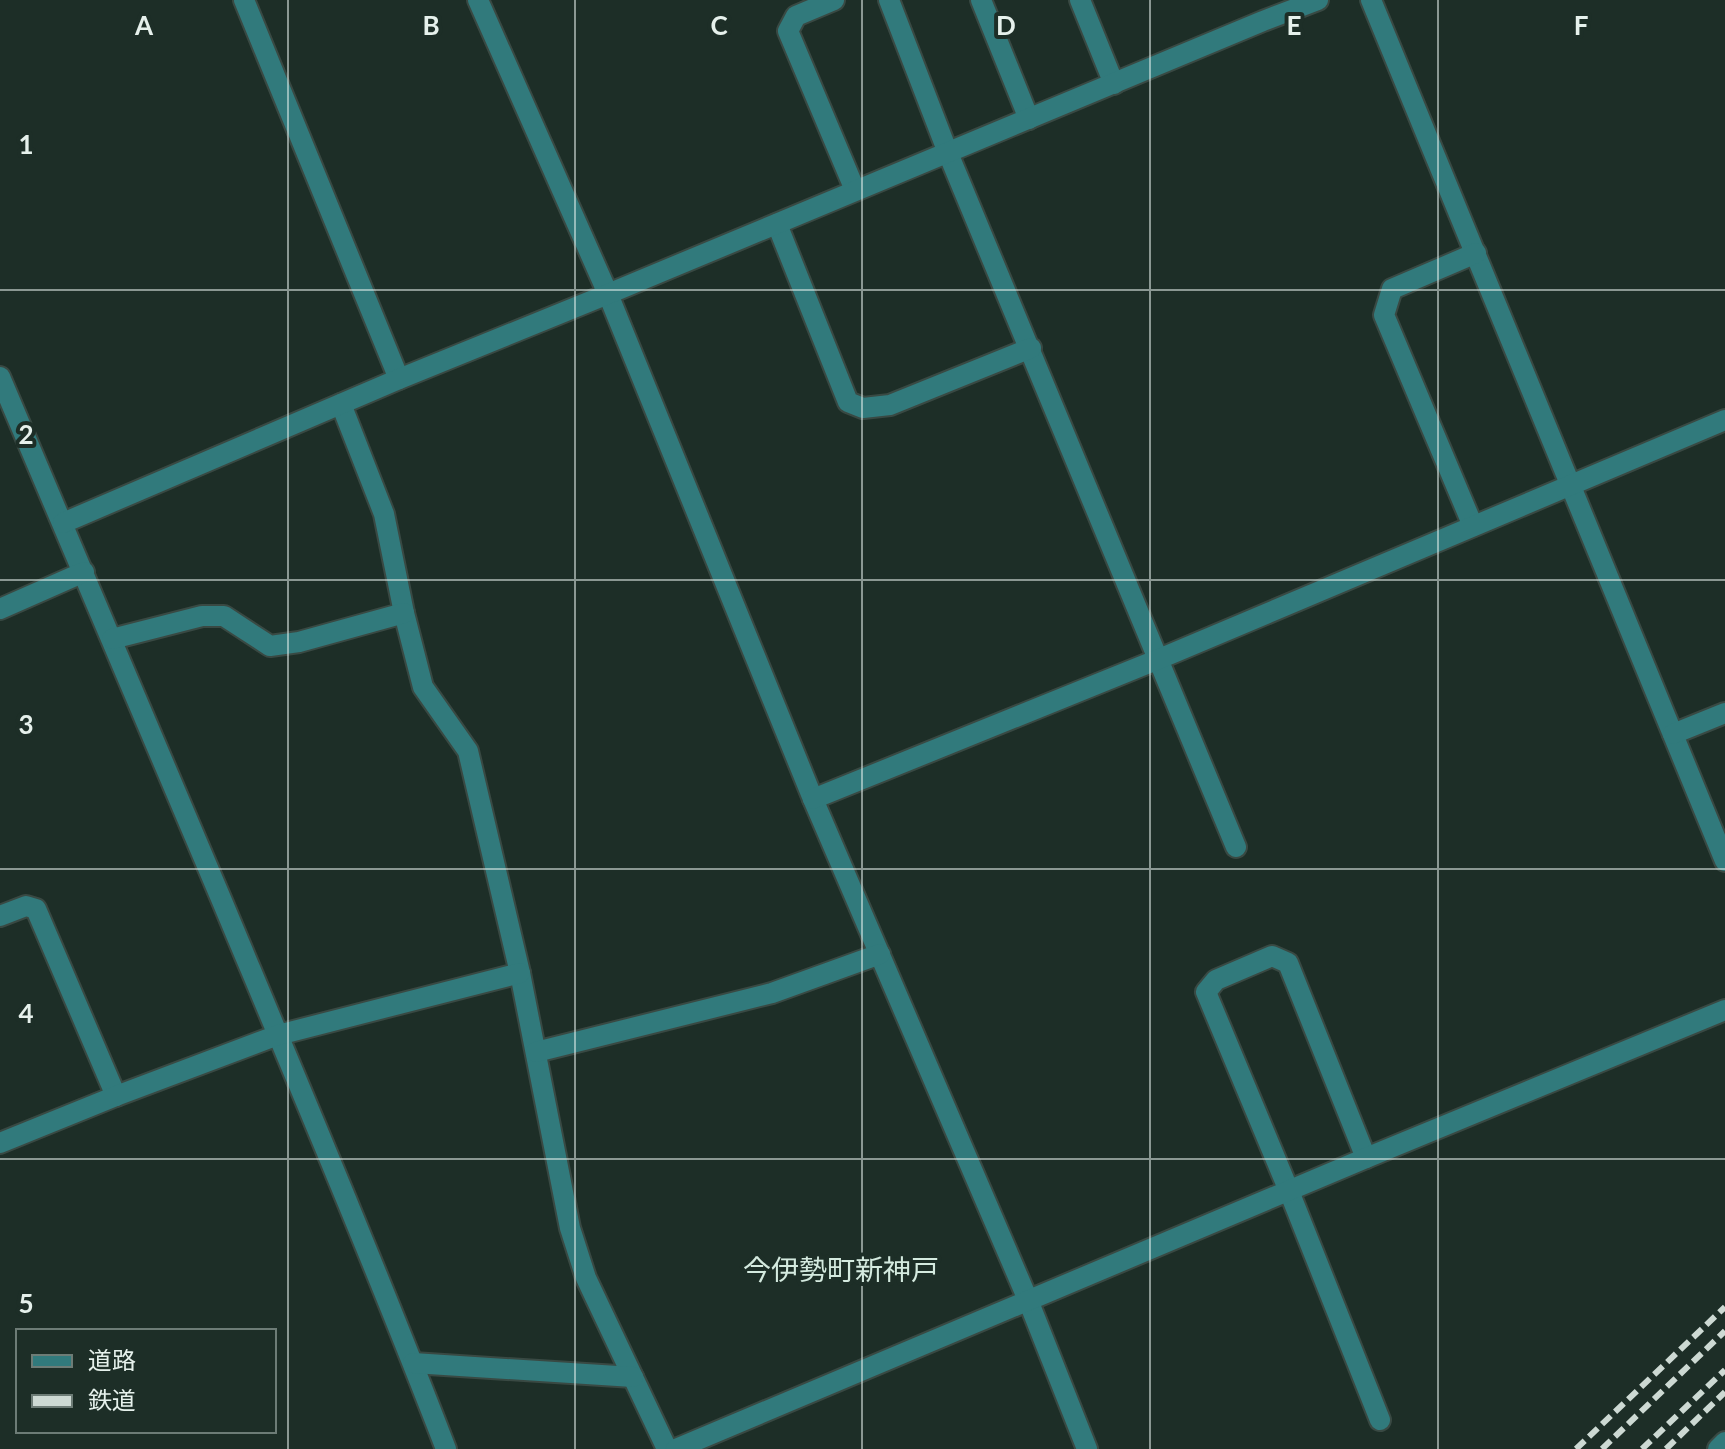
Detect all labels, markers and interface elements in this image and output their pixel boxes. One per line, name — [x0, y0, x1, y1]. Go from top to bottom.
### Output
text: A — [134, 9, 154, 41]
text: B — [422, 9, 440, 41]
text: C — [710, 9, 728, 41]
text: D — [996, 9, 1016, 41]
text: E — [1287, 9, 1301, 41]
text: F — [1574, 9, 1588, 41]
text: 1 — [18, 128, 34, 160]
text: 2 — [18, 418, 34, 450]
text: 3 — [18, 708, 34, 740]
text: 4 — [18, 997, 34, 1029]
district label: 今伊勢町新神戸 — [743, 1252, 939, 1286]
text: 5 — [18, 1287, 34, 1319]
legend — [16, 1329, 276, 1433]
text: 道路 — [88, 1345, 136, 1374]
text: 鉄道 — [88, 1385, 136, 1414]

